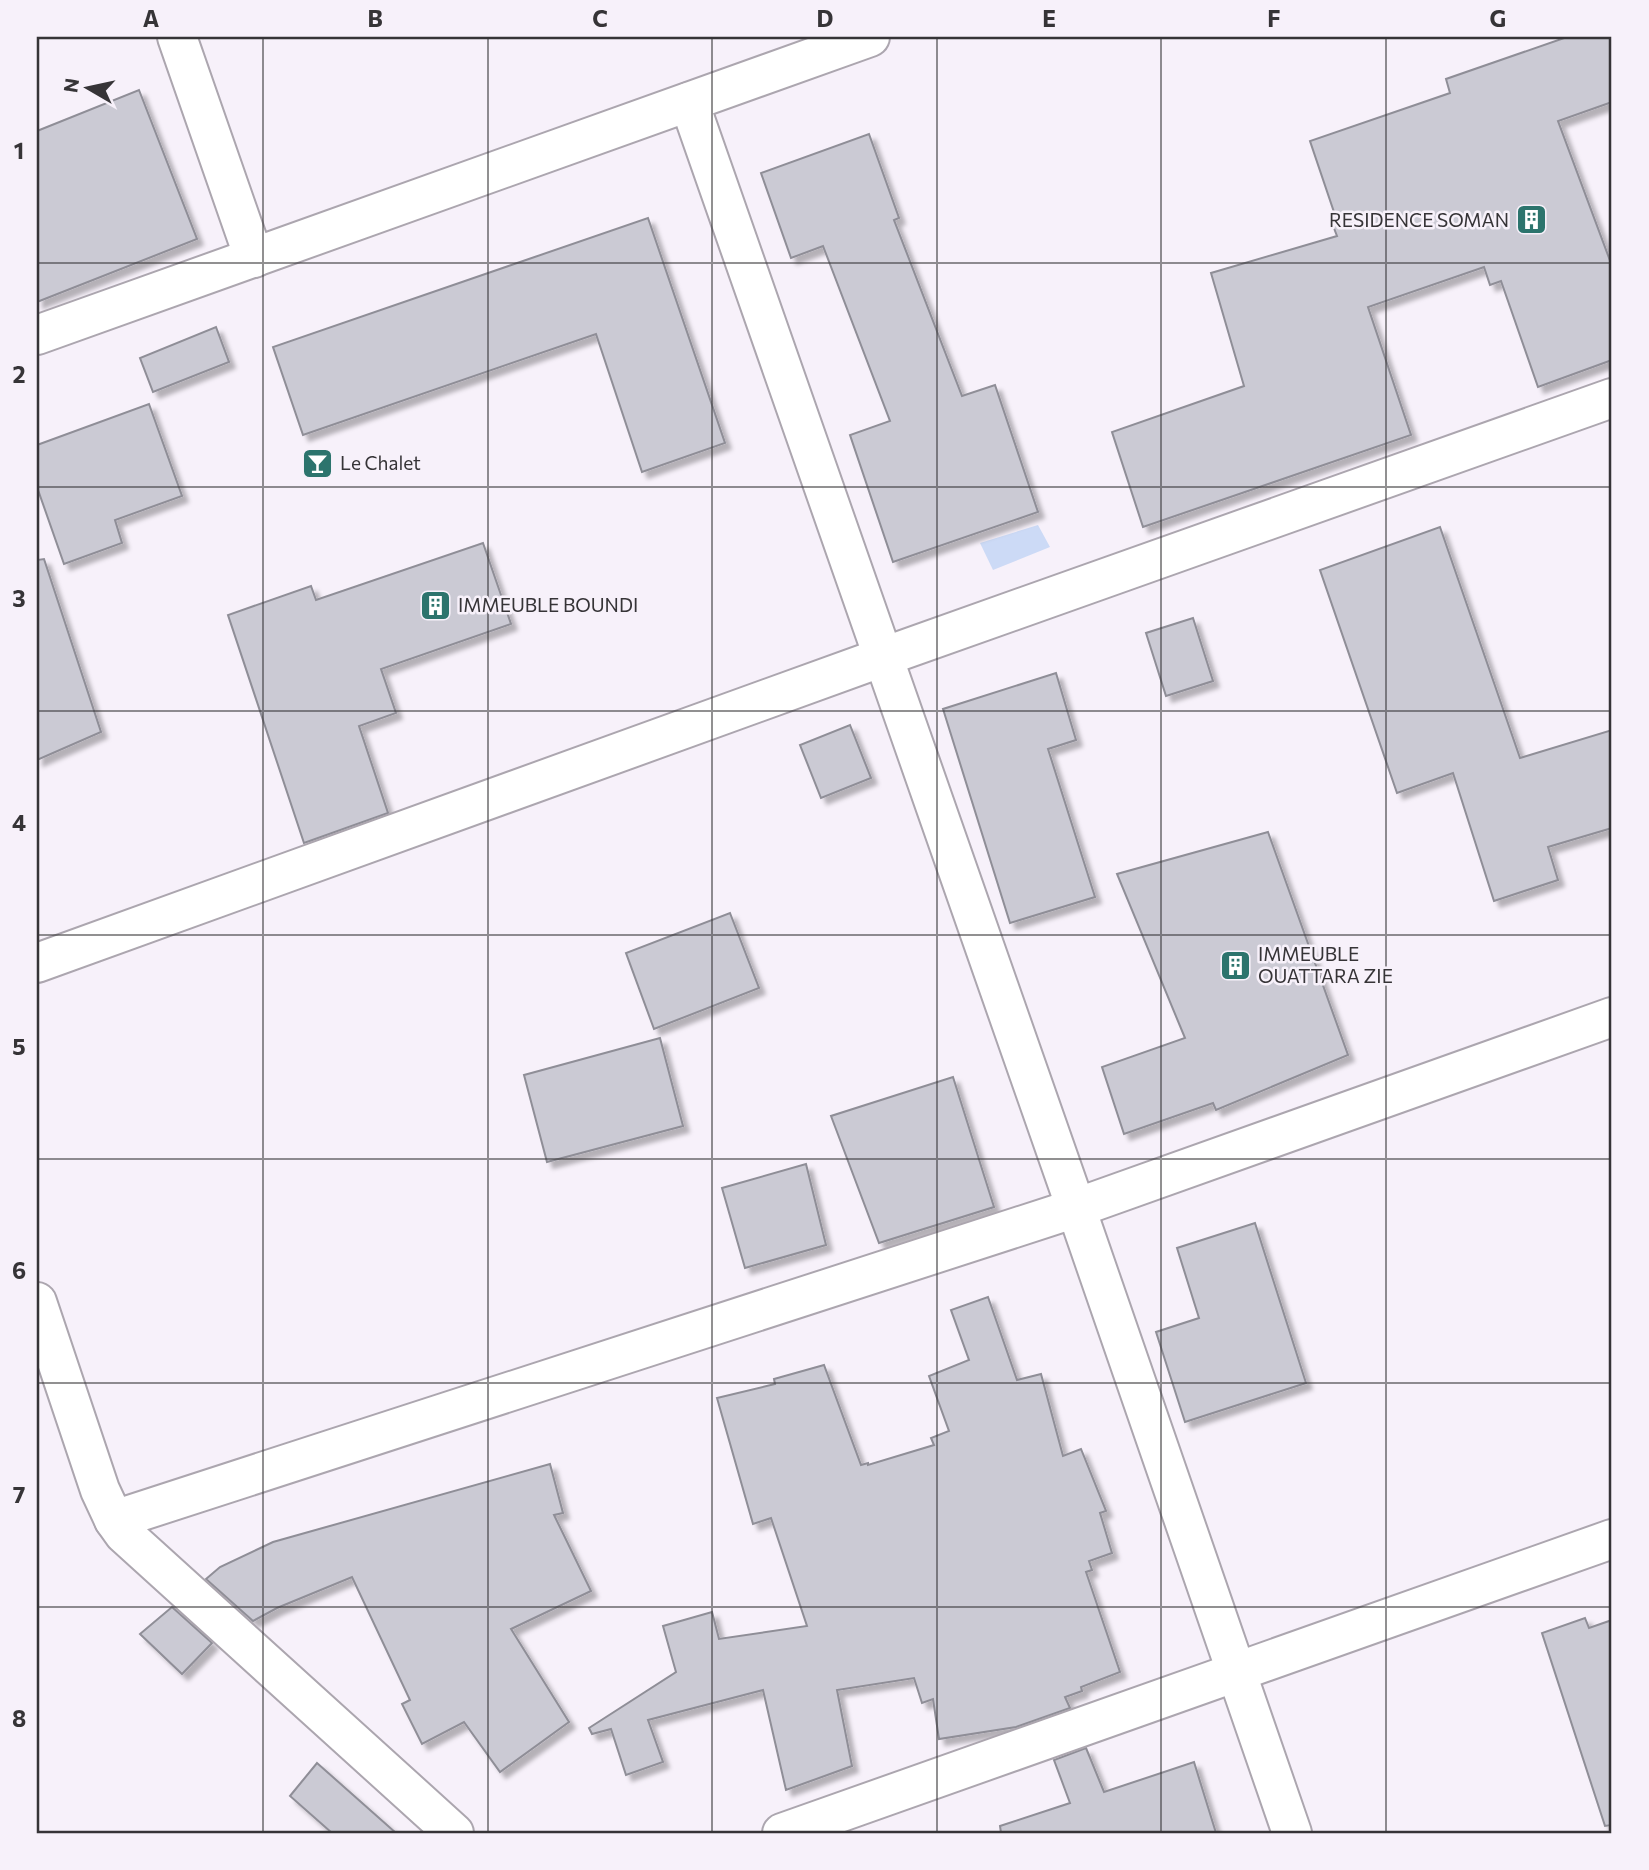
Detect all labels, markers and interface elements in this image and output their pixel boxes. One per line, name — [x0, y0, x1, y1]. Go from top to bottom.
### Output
text: A — [143, 4, 160, 32]
text: B — [367, 4, 383, 32]
text: C — [592, 4, 608, 32]
text: D — [817, 4, 834, 32]
text: E — [1042, 4, 1056, 32]
text: F — [1267, 4, 1281, 32]
text: G — [1490, 4, 1506, 32]
north arrow — [52, 52, 122, 122]
text: N — [58, 76, 83, 94]
text: 1 — [14, 136, 24, 164]
building icon: RESIDENCE SOMAN — [1515, 203, 1549, 237]
place label: RESIDENCE SOMAN — [1329, 208, 1509, 231]
text: 2 — [12, 360, 26, 388]
bar icon: Le Chalet — [300, 446, 334, 480]
place label: Le Chalet — [340, 451, 421, 474]
text: 3 — [12, 584, 26, 612]
building icon: IMMEUBLE BOUNDI — [418, 588, 452, 622]
place label: IMMEUBLE BOUNDI — [458, 593, 638, 616]
text: 4 — [12, 808, 26, 836]
place label: IMMEUBLE OUATTARA ZIE — [1258, 942, 1393, 987]
building icon: IMMEUBLE OUATTARA ZIE — [1218, 948, 1252, 982]
text: 5 — [12, 1032, 26, 1060]
text: 6 — [12, 1256, 26, 1284]
text: 7 — [13, 1480, 25, 1508]
text: 8 — [12, 1704, 26, 1732]

